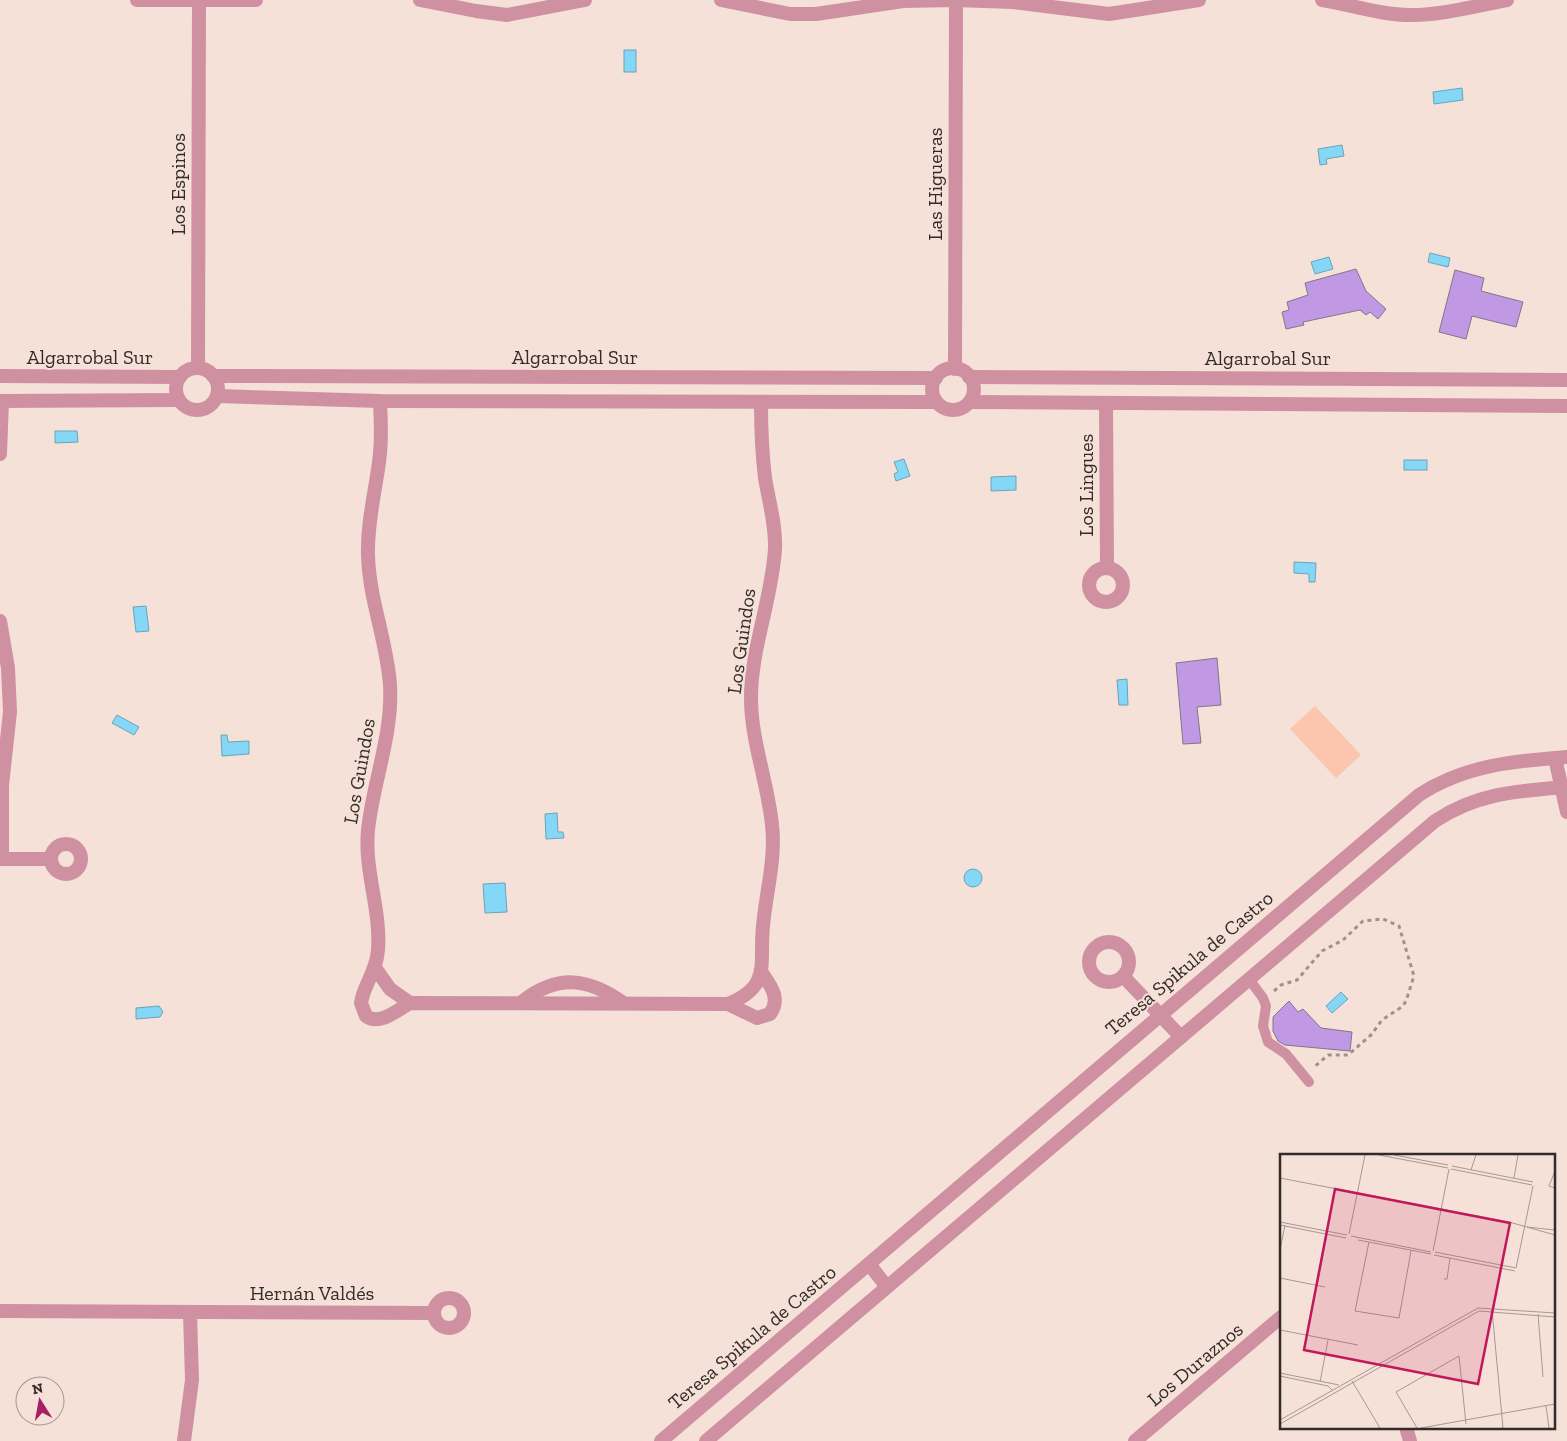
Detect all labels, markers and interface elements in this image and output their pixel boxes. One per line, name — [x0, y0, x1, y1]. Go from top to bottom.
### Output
street label: Las Higueras — [923, 128, 947, 240]
street label: Los Espinos — [166, 133, 190, 235]
street label: Algarrobal Sur — [27, 345, 153, 369]
street label: Algarrobal Sur — [512, 345, 638, 369]
street label: Algarrobal Sur — [1205, 346, 1331, 370]
street label: Los Lingues — [1074, 434, 1098, 536]
street label: Los Guindos — [722, 587, 760, 695]
street label: Los Guindos — [338, 716, 380, 826]
street label: Teresa Spikula de Castro — [1100, 886, 1278, 1040]
inset map — [1280, 1154, 1554, 1428]
street label: Teresa Spikula de Castro — [663, 1260, 841, 1414]
street label: Hernán Valdés — [250, 1281, 374, 1305]
street label: Los Duraznos — [1142, 1317, 1248, 1411]
north arrow — [15, 1376, 65, 1426]
text: N — [31, 1379, 45, 1398]

